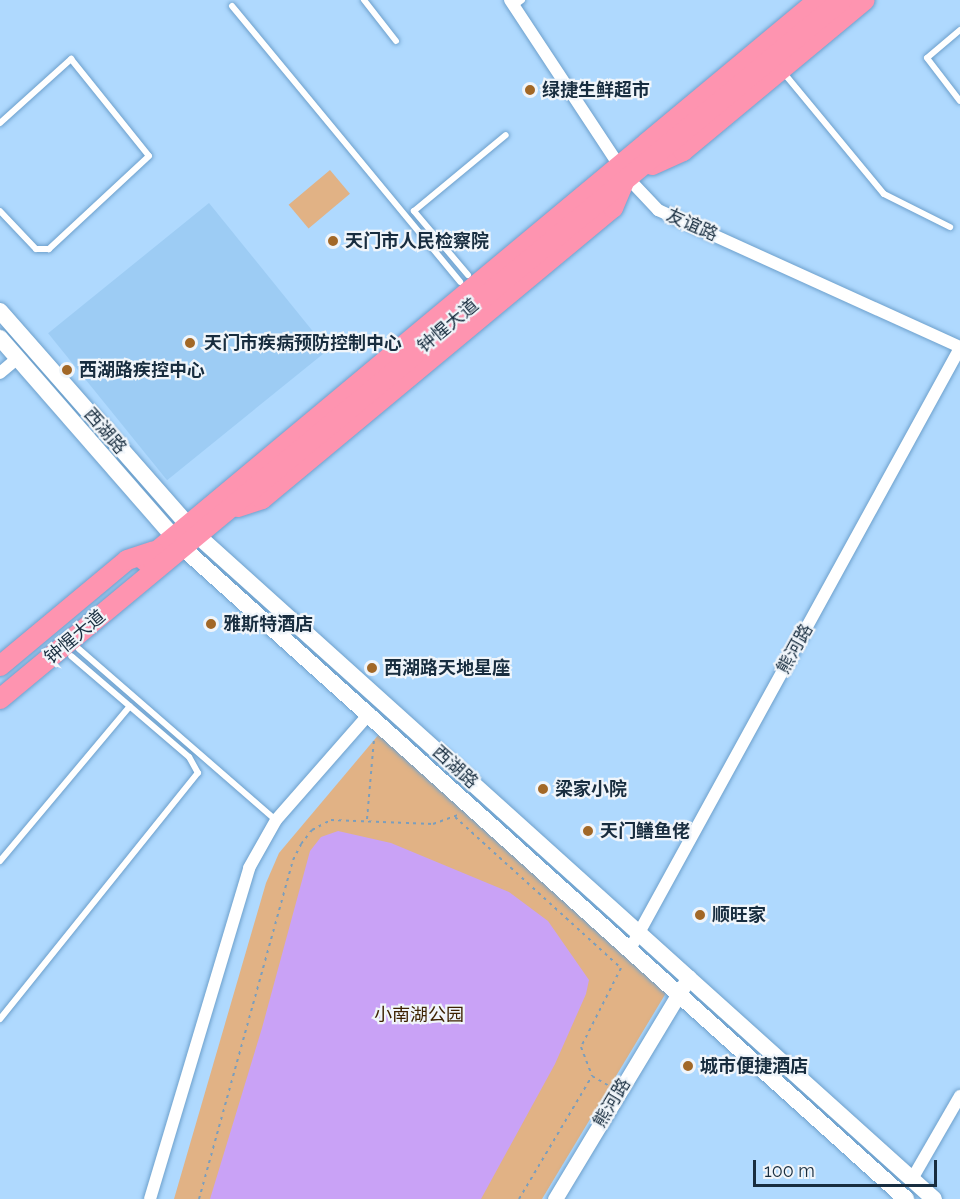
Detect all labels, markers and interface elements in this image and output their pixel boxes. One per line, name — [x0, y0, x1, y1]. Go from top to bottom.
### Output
place label: 绿捷生鲜超市 — [542, 79, 650, 101]
marker: 绿捷生鲜超市 — [523, 83, 537, 97]
street label: 友谊路 — [663, 204, 721, 246]
place label: 天门市人民检察院 — [345, 230, 489, 252]
marker: 天门市人民检察院 — [326, 234, 340, 248]
street label: 钟惺大道 — [413, 295, 483, 357]
place label: 天门市疾病预防控制中心 — [204, 332, 402, 354]
marker: 天门市疾病预防控制中心 — [181, 334, 199, 352]
place label: 西湖路疾控中心 — [79, 359, 205, 381]
marker: 西湖路疾控中心 — [60, 363, 74, 377]
street label: 西湖路 — [79, 404, 131, 458]
street label: 钟惺大道 — [40, 606, 110, 668]
place label: 雅斯特酒店 — [223, 613, 313, 635]
marker: 雅斯特酒店 — [204, 617, 218, 631]
street label: 熊河路 — [772, 620, 818, 678]
place label: 西湖路天地星座 — [384, 657, 510, 679]
marker: 西湖路天地星座 — [365, 661, 379, 675]
street label: 西湖路 — [428, 741, 482, 793]
place label: 梁家小院 — [555, 778, 627, 800]
marker: 梁家小院 — [536, 782, 550, 796]
place label: 天门鳝鱼佬 — [600, 820, 690, 842]
marker: 天门鳝鱼佬 — [581, 824, 595, 838]
place label: 顺旺家 — [712, 904, 766, 926]
marker: 顺旺家 — [693, 908, 707, 922]
park label: 小南湖公园 — [374, 1004, 464, 1026]
place label: 城市便捷酒店 — [700, 1055, 808, 1077]
marker: 城市便捷酒店 — [681, 1059, 695, 1073]
street label: 熊河路 — [589, 1074, 635, 1132]
scale bar — [756, 1148, 940, 1186]
text: 100 m — [764, 1160, 815, 1181]

